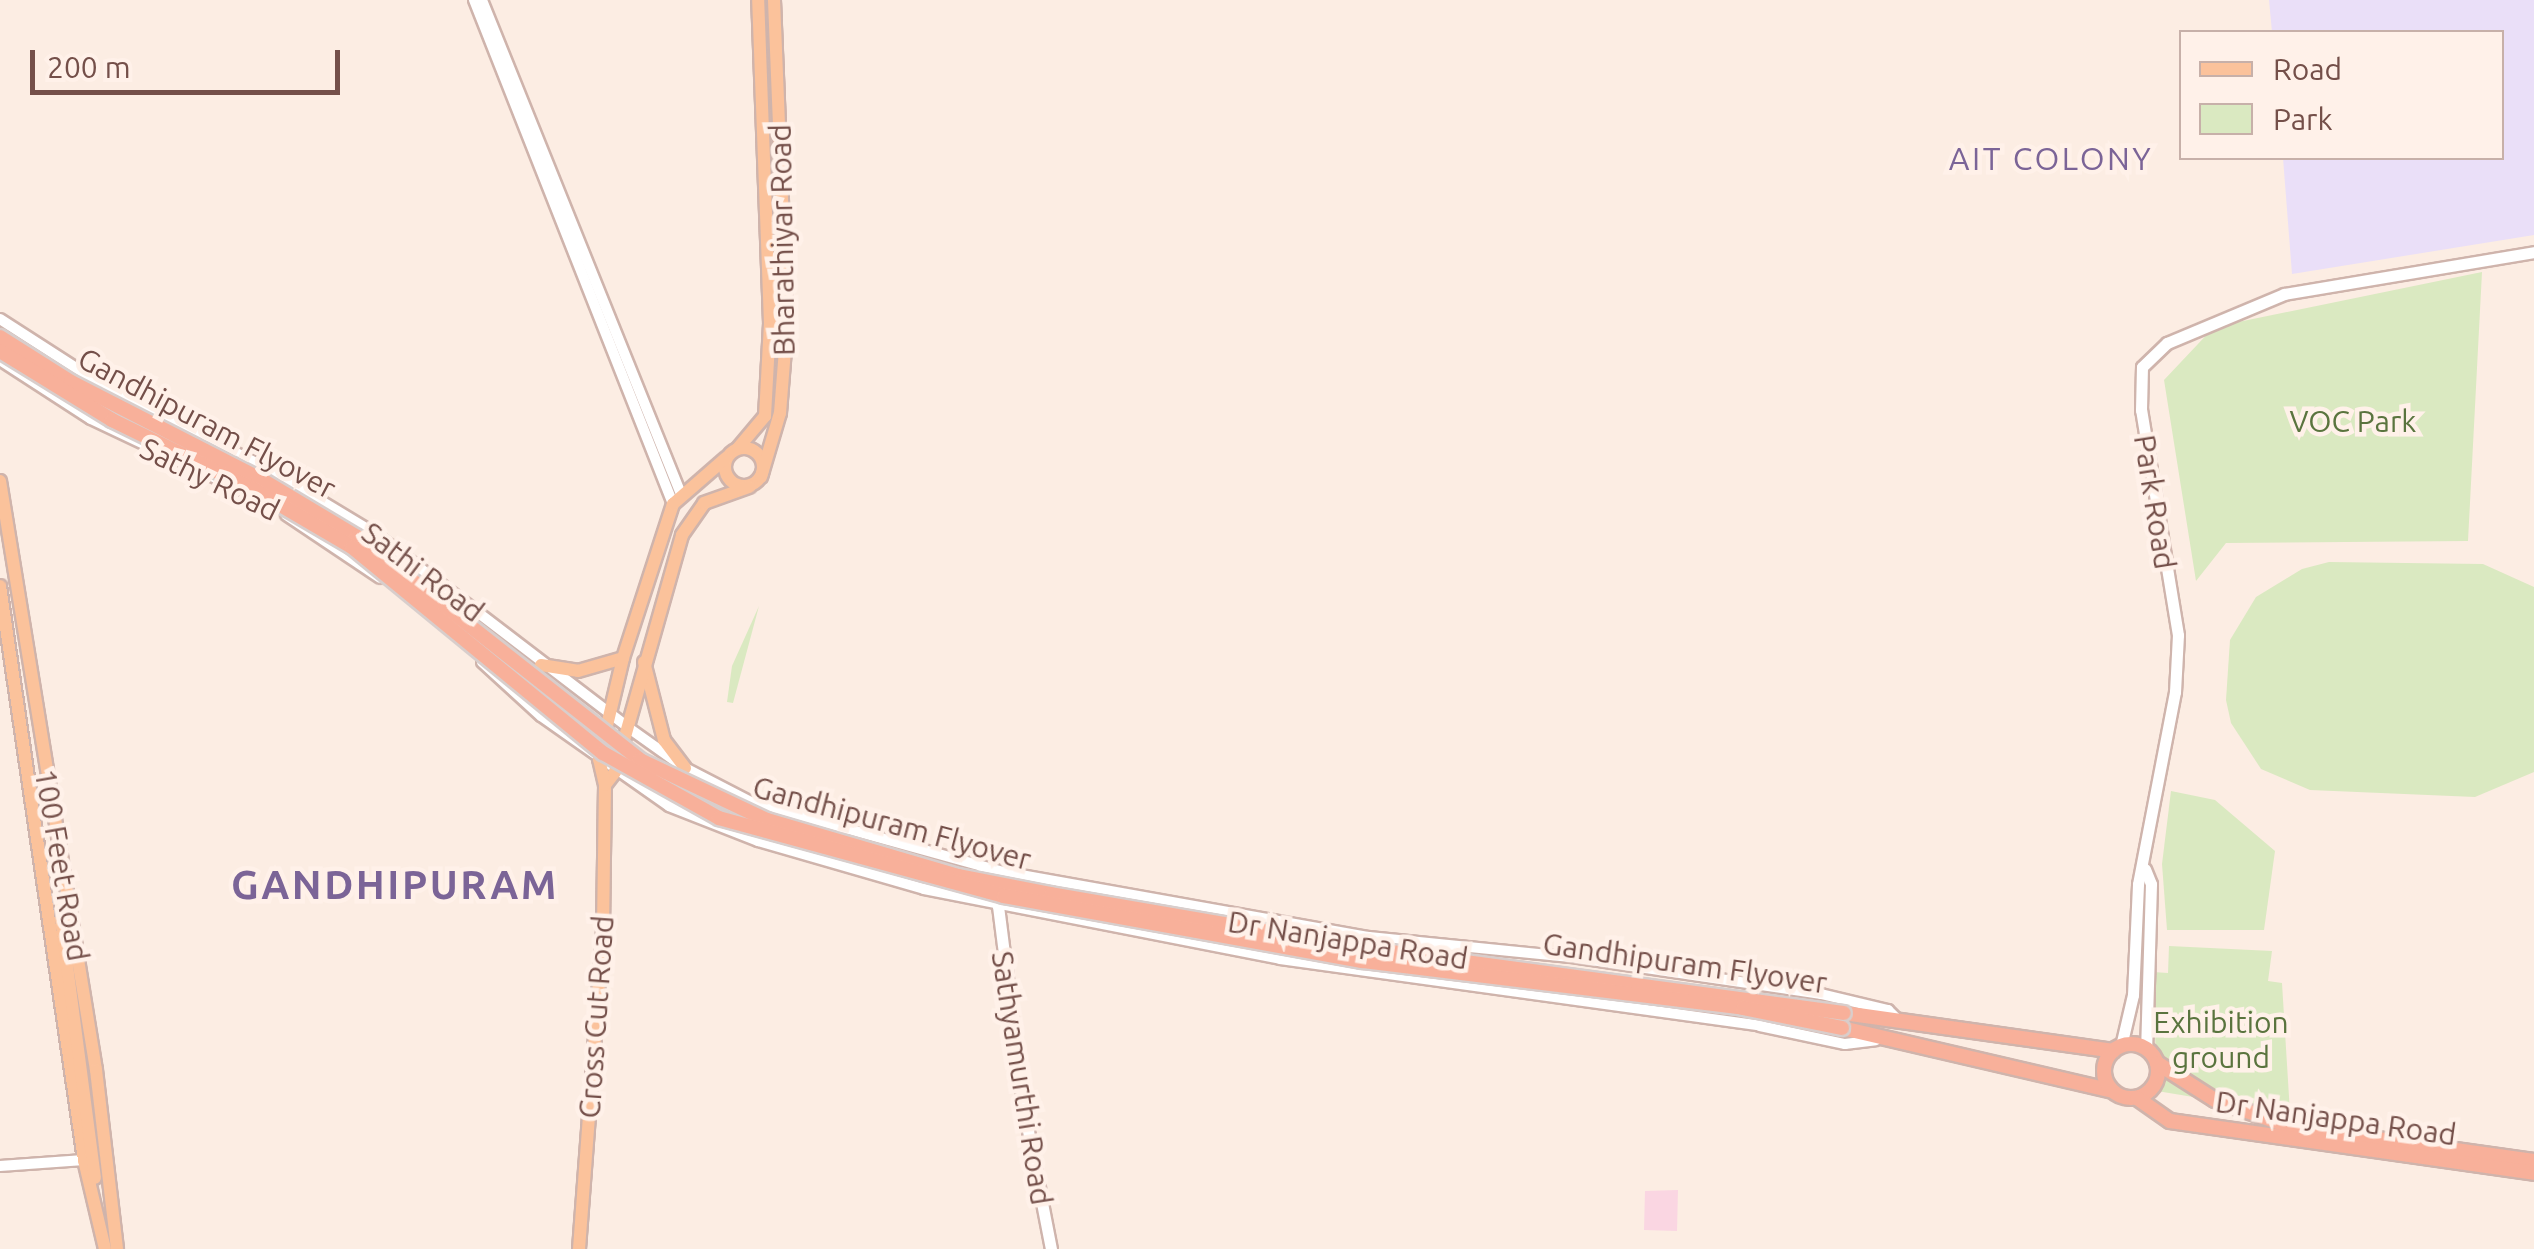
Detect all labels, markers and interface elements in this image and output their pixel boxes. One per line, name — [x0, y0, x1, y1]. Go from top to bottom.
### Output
scale bar — [35, 30, 345, 92]
legend — [2179, 30, 2504, 160]
text: 200 m — [47, 50, 131, 84]
text: Road — [2273, 52, 2342, 86]
text: Park — [2273, 102, 2333, 136]
street label: Bharathiyar Road — [762, 124, 802, 356]
district label: AIT COLONY — [1949, 139, 2153, 177]
street label: Gandhipuram Flyover — [72, 340, 342, 506]
park label: VOC Park — [2290, 403, 2416, 439]
street label: Sathy Road — [135, 430, 285, 528]
street label: Park Road — [2127, 432, 2183, 572]
street label: Sathi Road — [355, 514, 491, 630]
street label: 100 Feet Road — [27, 766, 97, 964]
street label: Gandhipuram Flyover — [749, 769, 1035, 877]
district label: GANDHIPURAM — [231, 861, 559, 909]
street label: Dr Nanjappa Road — [1225, 903, 1471, 977]
street label: Cross Cut Road — [571, 914, 621, 1120]
street label: Gandhipuram Flyover — [1541, 925, 1829, 1001]
street label: Sathyamurthi Road — [984, 949, 1060, 1207]
park label: Exhibition ground — [2153, 1004, 2289, 1074]
street label: Dr Nanjappa Road — [2213, 1083, 2459, 1153]

